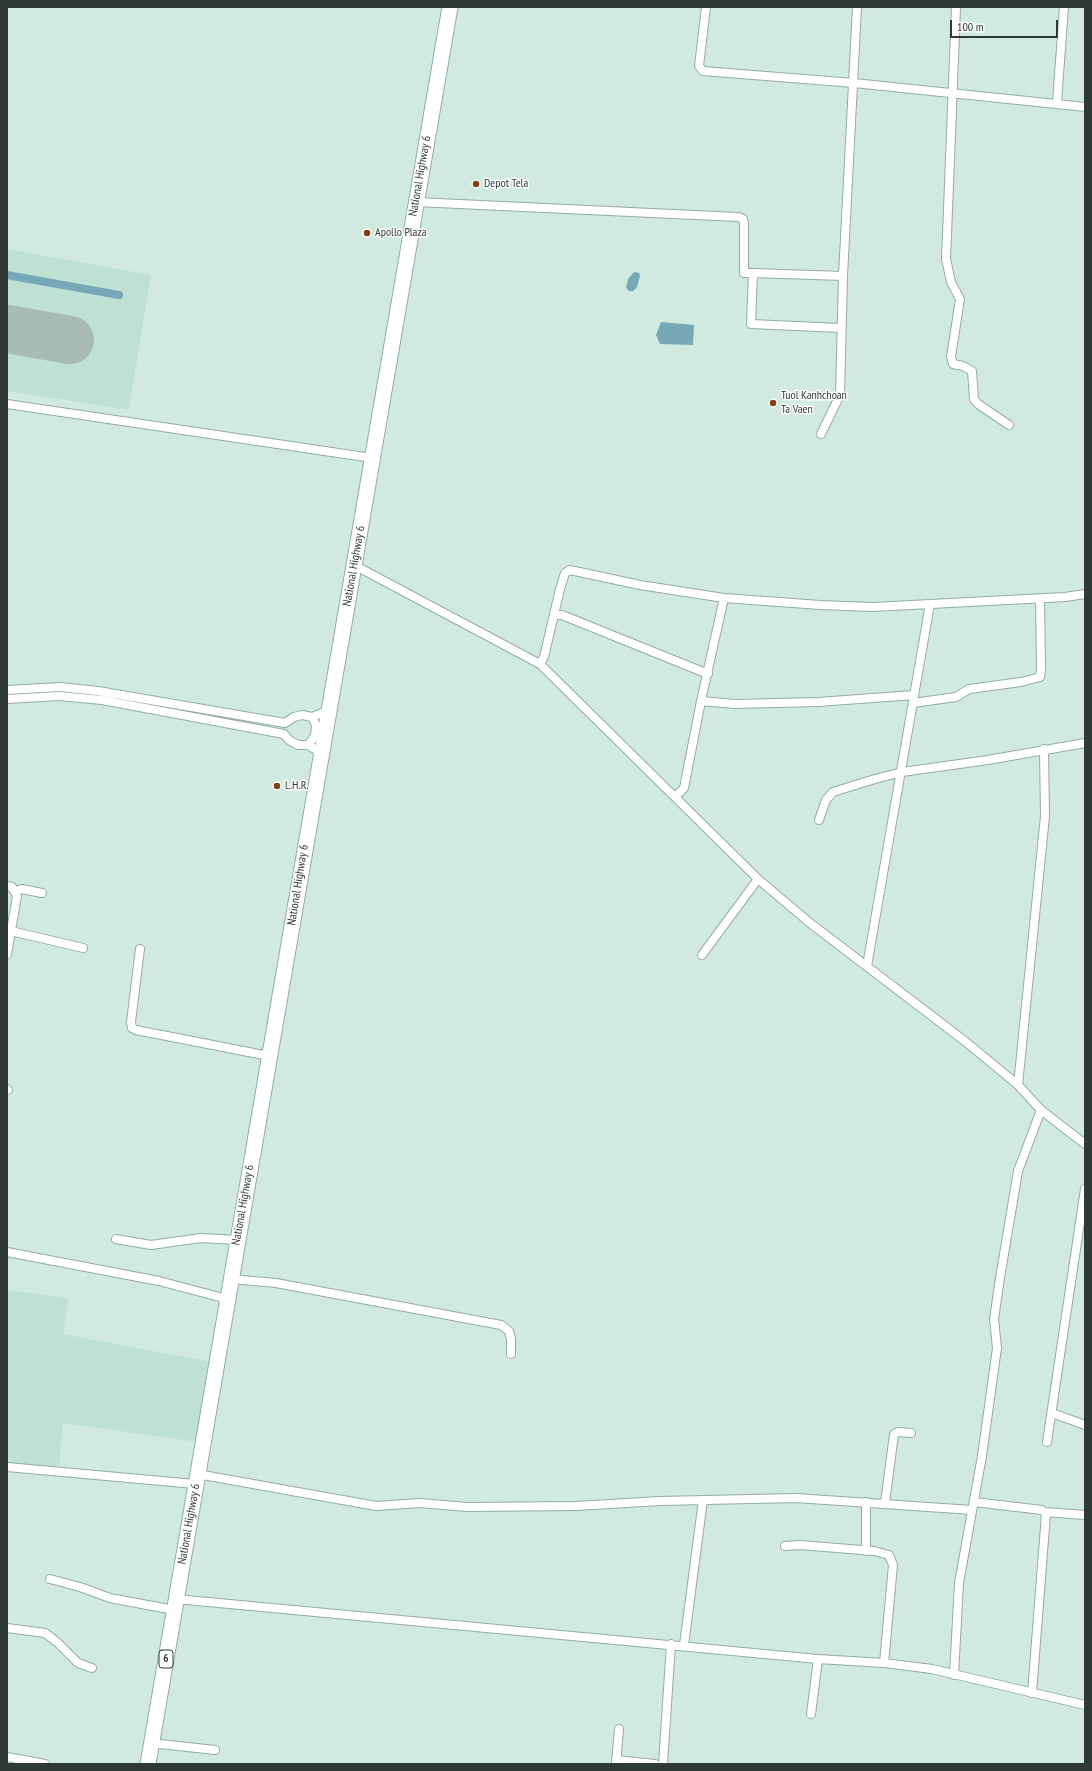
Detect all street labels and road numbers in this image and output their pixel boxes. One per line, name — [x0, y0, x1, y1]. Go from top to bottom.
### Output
street label: National Highway 6 — [406, 135, 434, 217]
street label: National Highway 6 — [340, 525, 368, 607]
street label: National Highway 6 — [285, 844, 311, 926]
street label: National Highway 6 — [229, 1164, 257, 1246]
street label: National Highway 6 — [175, 1483, 203, 1565]
road number: 6 — [159, 1650, 173, 1668]

